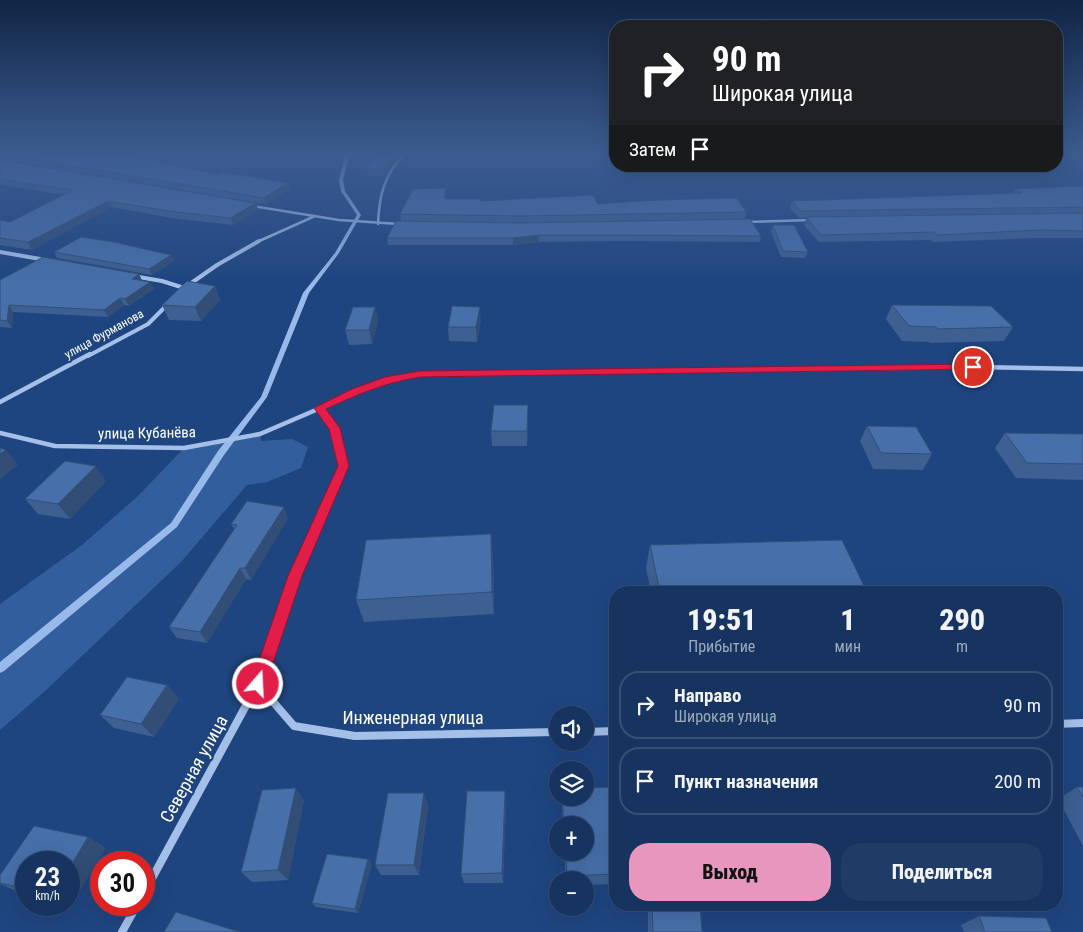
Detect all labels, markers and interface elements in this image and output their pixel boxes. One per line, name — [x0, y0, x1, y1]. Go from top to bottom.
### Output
text: 90 m — [712, 39, 781, 80]
icon: right — [629, 40, 694, 105]
text: Широкая улица — [712, 81, 853, 106]
icon: arrive — [686, 135, 714, 163]
text: Затем — [629, 138, 676, 161]
street label: улица Фурманова — [62, 306, 146, 362]
pin — [952, 346, 994, 388]
icon: arrive — [959, 353, 987, 381]
street label: улица Кубанёва — [98, 423, 196, 443]
text: 19:51 — [687, 602, 757, 637]
text: 1 — [840, 602, 855, 637]
text: 290 — [939, 602, 985, 637]
text: Прибытие — [688, 637, 755, 656]
text: мин — [835, 637, 861, 656]
text: m — [956, 637, 968, 656]
position arrow — [231, 657, 283, 709]
text: Направо — [674, 684, 741, 707]
icon: right — [631, 691, 659, 719]
text: 90 m — [1004, 694, 1041, 717]
map controls — [549, 706, 594, 916]
button: sound — [549, 706, 594, 751]
street label: Инженерная улица — [342, 707, 484, 728]
text: Широкая улица — [674, 707, 777, 726]
street label: Северная улица — [155, 712, 232, 826]
button: layers — [549, 761, 594, 806]
icon: arrive — [631, 767, 659, 795]
text: Пункт назначения — [674, 770, 818, 793]
text: 200 m — [994, 770, 1041, 793]
button: + — [549, 816, 594, 861]
button: Выход — [629, 843, 831, 901]
button: Поделиться — [841, 843, 1043, 901]
speed limit sign: 30 — [90, 851, 155, 916]
text: 23 — [35, 863, 60, 892]
button: − — [549, 871, 594, 916]
text: km/h — [35, 889, 60, 903]

